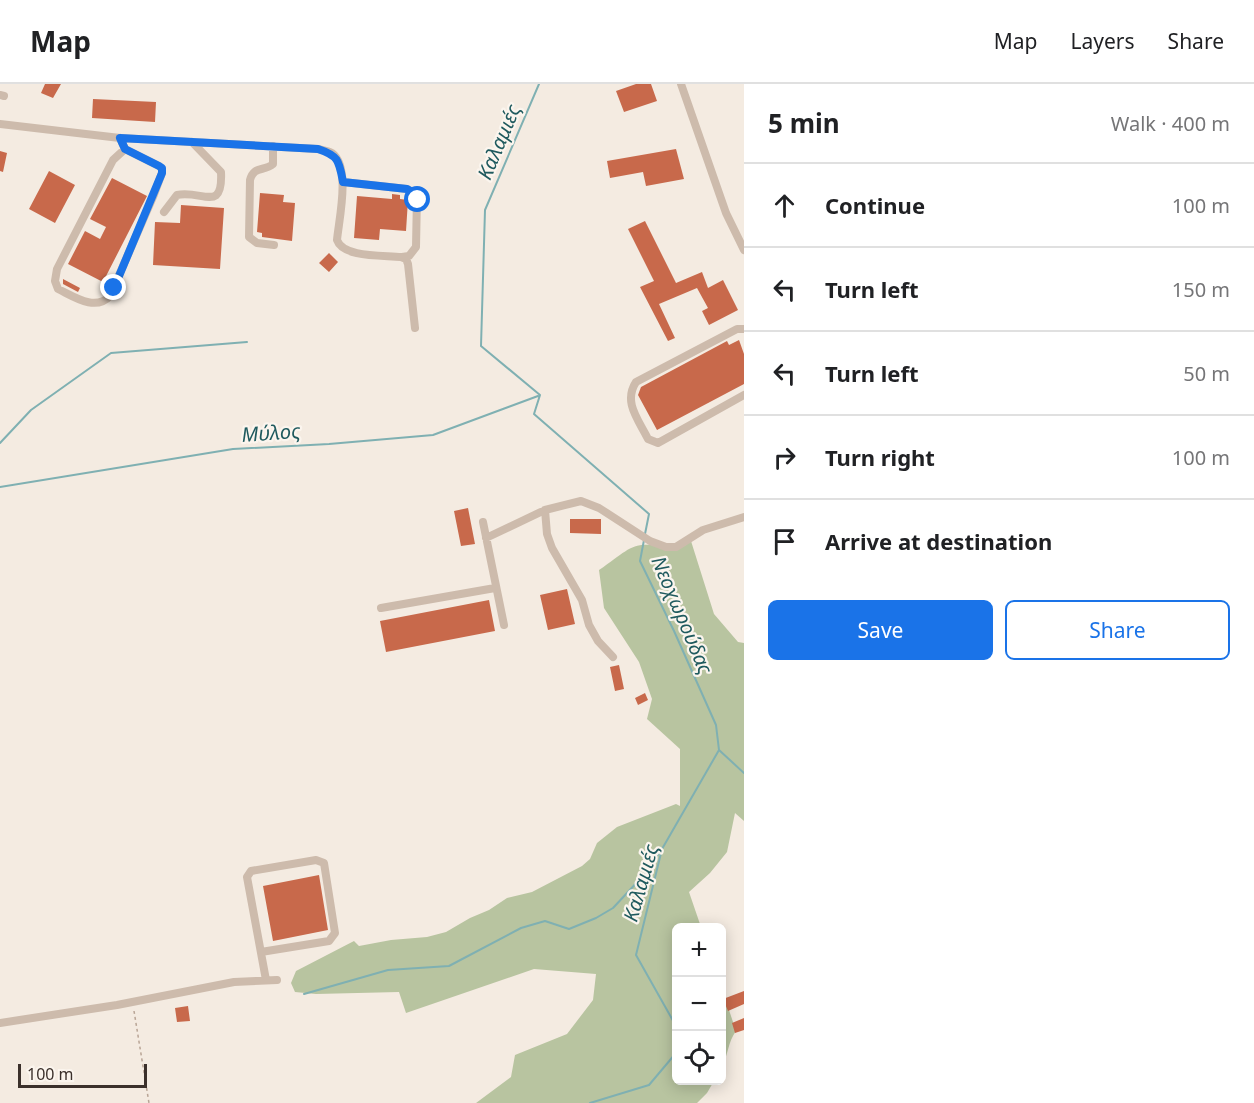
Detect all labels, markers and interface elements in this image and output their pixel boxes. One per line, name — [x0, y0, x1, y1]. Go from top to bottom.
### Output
text: Map — [30, 22, 91, 60]
text: Map — [994, 27, 1038, 55]
text: Layers — [1071, 27, 1135, 55]
text: Share — [1168, 27, 1224, 55]
water label: Καλαμιές — [471, 99, 527, 184]
text: 5 min — [768, 105, 840, 141]
text: Walk · 400 m — [1111, 110, 1230, 137]
route start — [404, 186, 430, 212]
icon: ahead — [768, 189, 801, 222]
text: Continue — [825, 190, 925, 220]
text: 100 m — [1172, 192, 1230, 219]
icon: left — [768, 273, 801, 306]
route end — [100, 274, 126, 300]
text: Turn left — [825, 274, 919, 304]
text: 150 m — [1172, 276, 1230, 303]
icon: left — [768, 357, 801, 390]
text: Turn left — [825, 358, 919, 388]
text: 50 m — [1183, 360, 1230, 387]
water label: Μύλος — [241, 417, 302, 448]
icon: right — [768, 441, 801, 474]
text: Turn right — [825, 442, 935, 472]
text: 100 m — [1172, 444, 1230, 471]
icon: arrive — [768, 525, 801, 558]
text: Arrive at destination — [825, 526, 1052, 556]
water label: Νεοχωρούδας — [645, 552, 720, 678]
button: Save — [768, 600, 993, 660]
button: Share — [1005, 600, 1230, 660]
water label: Καλαμιές — [617, 840, 665, 925]
map controls — [672, 923, 726, 1085]
button: + — [672, 923, 726, 977]
button: − — [672, 977, 726, 1031]
button: locate — [672, 1031, 726, 1085]
scale bar — [18, 1061, 147, 1088]
text: 100 m — [27, 1063, 74, 1085]

